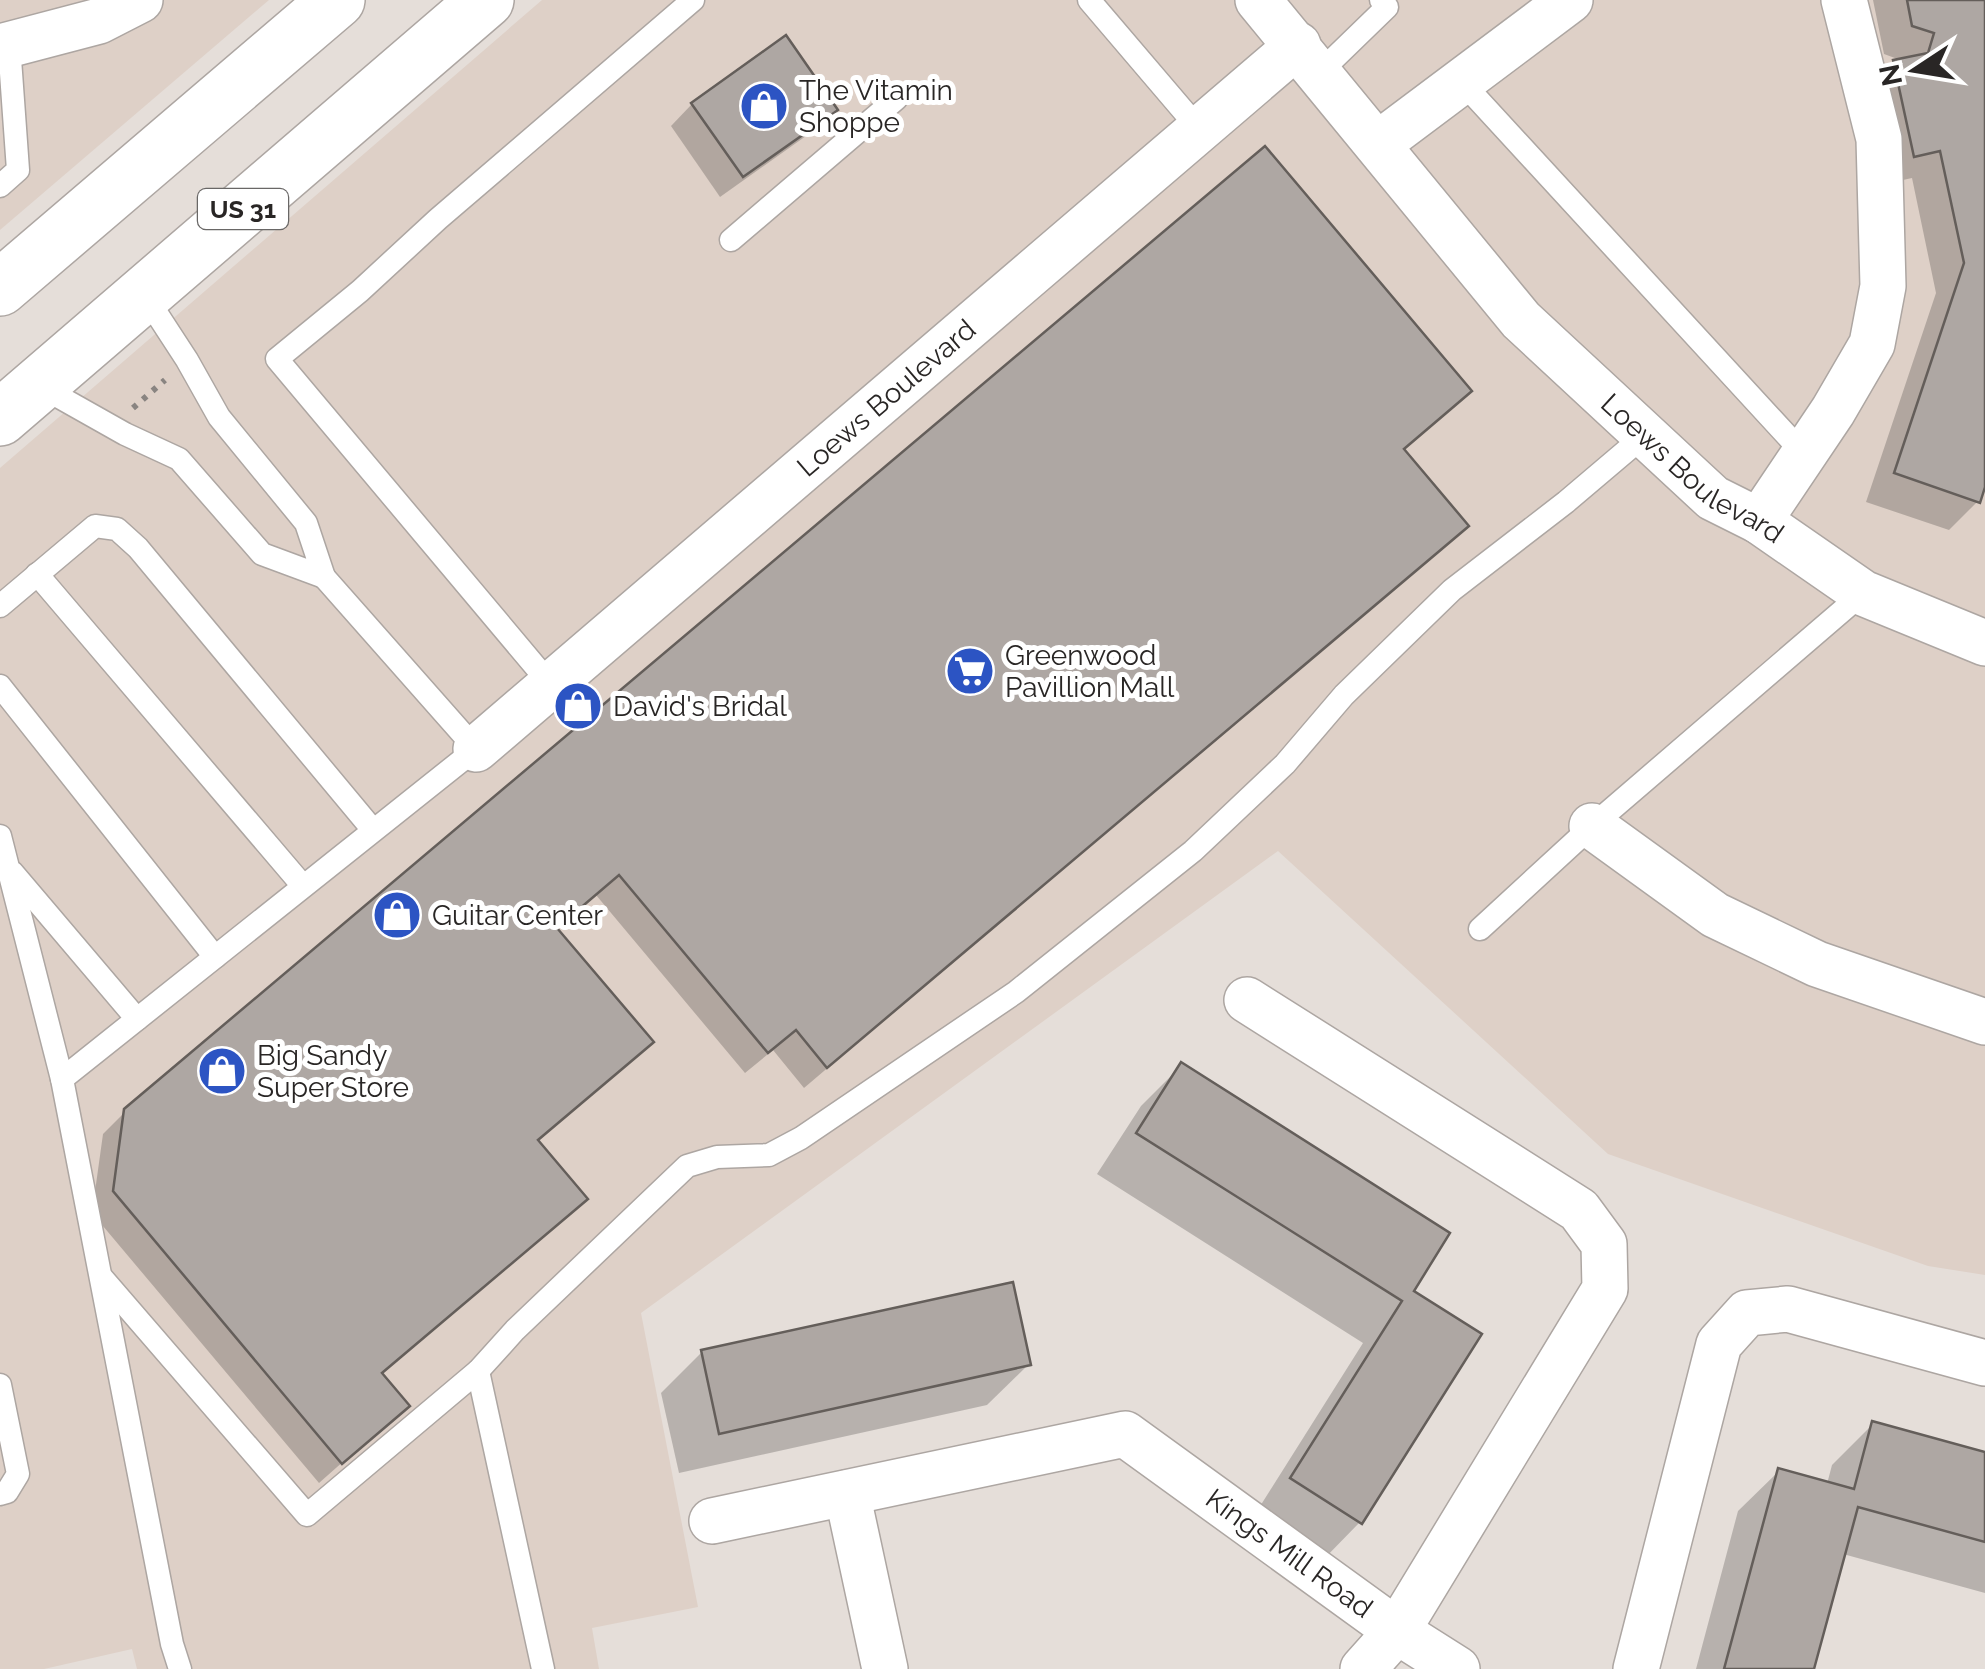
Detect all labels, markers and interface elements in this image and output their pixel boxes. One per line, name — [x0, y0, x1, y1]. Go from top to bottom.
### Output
north arrow — [1865, 20, 1965, 120]
text: N — [1873, 61, 1909, 89]
place label: The Vitamin Shoppe — [799, 74, 953, 139]
shop icon: The Vitamin Shoppe — [738, 80, 790, 132]
road number: US 31 — [198, 189, 288, 229]
street label: Loews Boulevard — [790, 312, 982, 483]
street label: Loews Boulevard — [1595, 387, 1790, 550]
place label: Greenwood Pavillion Mall — [1005, 639, 1175, 704]
supermarket icon: Greenwood Pavillion Mall — [944, 645, 996, 697]
shop icon: David's Bridal — [552, 680, 604, 732]
place label: David's Bridal — [613, 690, 787, 723]
shop icon: Guitar Center — [371, 889, 423, 941]
place label: Guitar Center — [432, 899, 603, 932]
place label: Big Sandy Super Store — [257, 1039, 409, 1104]
shop icon: Big Sandy Super Store — [196, 1045, 248, 1097]
street label: Kings Mill Road — [1200, 1482, 1379, 1624]

